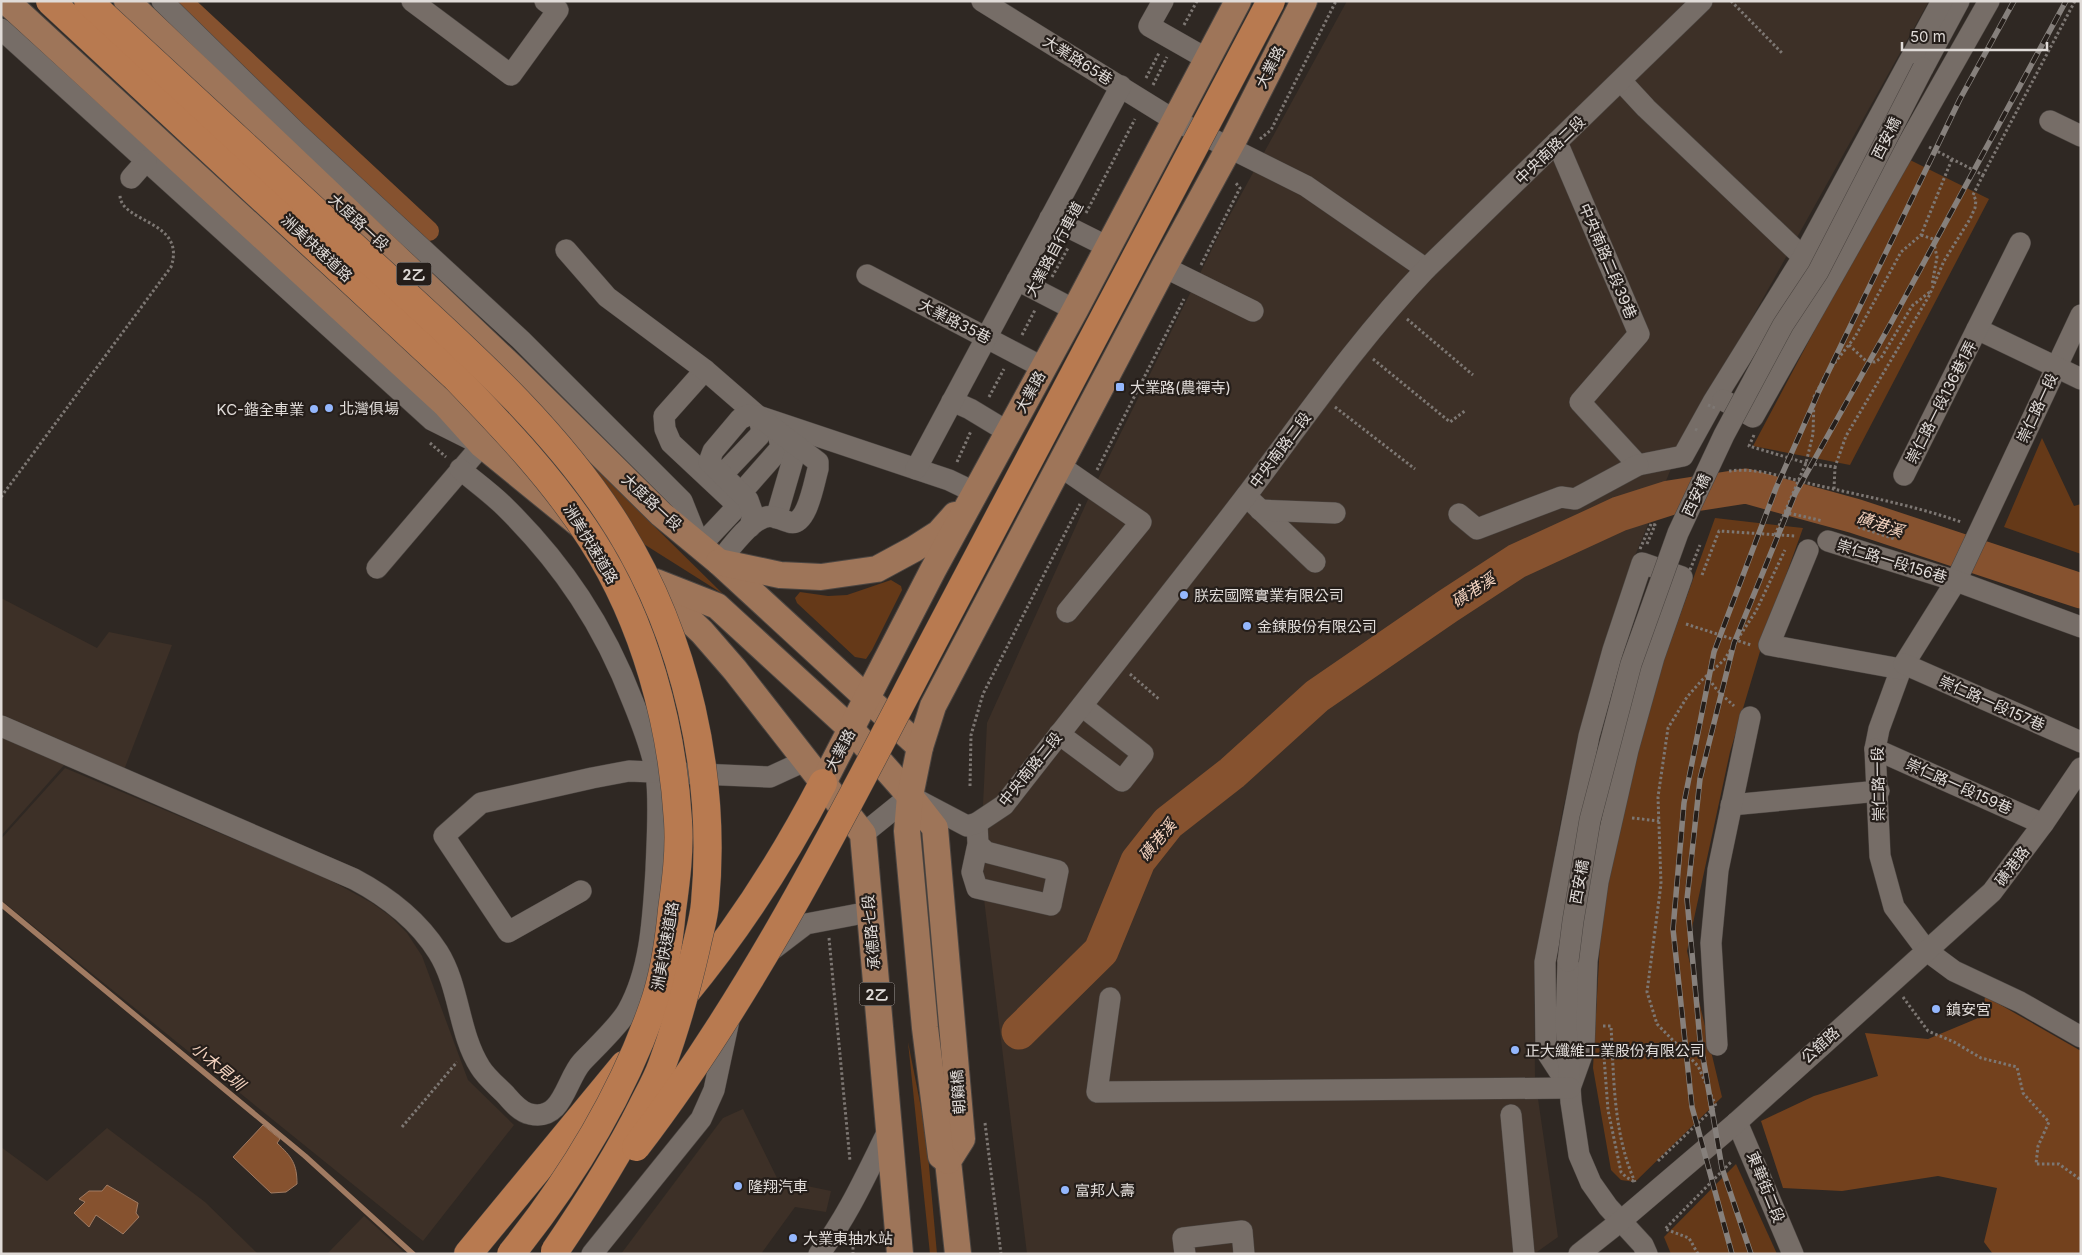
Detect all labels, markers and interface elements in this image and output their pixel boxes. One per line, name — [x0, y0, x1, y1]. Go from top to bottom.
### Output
scale bar — [1902, 20, 2047, 52]
text: 50 m — [1910, 27, 1946, 46]
street label: 大業路65巷 — [1040, 31, 1116, 89]
street label: 大業路 — [1251, 43, 1289, 91]
street label: 中央南路二段 — [1511, 112, 1589, 188]
street label: 西安橋 — [1867, 114, 1905, 162]
street label: 大度路一段 — [325, 189, 393, 255]
street label: 大業路自行車道 — [1021, 198, 1087, 300]
street label: 中央南路二段39巷 — [1575, 200, 1641, 322]
street label: 洲美快速道路 — [278, 210, 356, 286]
road number: 2乙 — [396, 262, 432, 286]
street label: 大業路35巷 — [916, 295, 994, 347]
street label: 崇仁路一段136巷1弄 — [1902, 337, 1980, 467]
street label: 大業路 — [1011, 368, 1049, 416]
street label: 崇仁路一段 — [2013, 370, 2061, 446]
place label: 大業路(農禪寺) — [1130, 378, 1231, 397]
marker: 大業路(農禪寺) — [1114, 381, 1126, 393]
place label: 北灣俱場 — [339, 399, 399, 418]
place label: KC-鍇全車業 — [217, 400, 304, 419]
marker: 北灣俱場 — [323, 402, 335, 414]
marker: KC-鍇全車業 — [308, 403, 320, 415]
street label: 中央南路二段 — [1245, 408, 1315, 492]
street label: 大度路一段 — [618, 469, 686, 535]
street label: 西安橋 — [1678, 471, 1714, 519]
street label: 洲美快速道路 — [560, 501, 622, 587]
water label: 磺港溪 — [1854, 507, 1908, 542]
street label: 崇仁路一段156巷 — [1834, 535, 1950, 587]
water label: 磺港溪 — [1447, 567, 1500, 611]
place label: 朕宏國際實業有限公司 — [1194, 586, 1344, 605]
marker: 朕宏國際實業有限公司 — [1178, 589, 1190, 601]
place label: 金鍊股份有限公司 — [1257, 617, 1377, 636]
marker: 金鍊股份有限公司 — [1241, 620, 1253, 632]
street label: 崇仁路一段157巷 — [1936, 671, 2048, 735]
street label: 大業路 — [821, 726, 859, 774]
street label: 中央南路二段 — [994, 728, 1066, 810]
street label: 崇仁路一段 — [1868, 746, 1888, 822]
street label: 崇仁路一段159巷 — [1903, 754, 2015, 818]
water label: 磺港溪 — [1134, 814, 1181, 865]
street label: 磺港路 — [1991, 842, 2033, 890]
street label: 西安橋 — [1566, 858, 1592, 906]
street label: 承德路七段 — [858, 894, 884, 970]
street label: 洲美快速道路 — [648, 900, 682, 992]
road number: 2乙 — [860, 982, 894, 1006]
place label: 鎮安宮 — [1946, 1000, 1991, 1019]
marker: 鎮安宮 — [1930, 1003, 1942, 1015]
street label: 公舘路 — [1797, 1023, 1843, 1067]
water label: 小木見圳 — [187, 1038, 250, 1096]
place label: 正大纖維工業股份有限公司 — [1525, 1041, 1705, 1060]
marker: 正大纖維工業股份有限公司 — [1509, 1044, 1521, 1056]
street label: 朝籟橋 — [947, 1069, 969, 1115]
street label: 東華街二段 — [1743, 1149, 1789, 1225]
place label: 隆翔汽車 — [748, 1177, 808, 1196]
marker: 隆翔汽車 — [732, 1180, 744, 1192]
place label: 富邦人壽 — [1075, 1181, 1135, 1200]
marker: 富邦人壽 — [1059, 1184, 1071, 1196]
place label: 大業東抽水站 — [803, 1229, 893, 1248]
marker: 大業東抽水站 — [787, 1232, 799, 1244]

